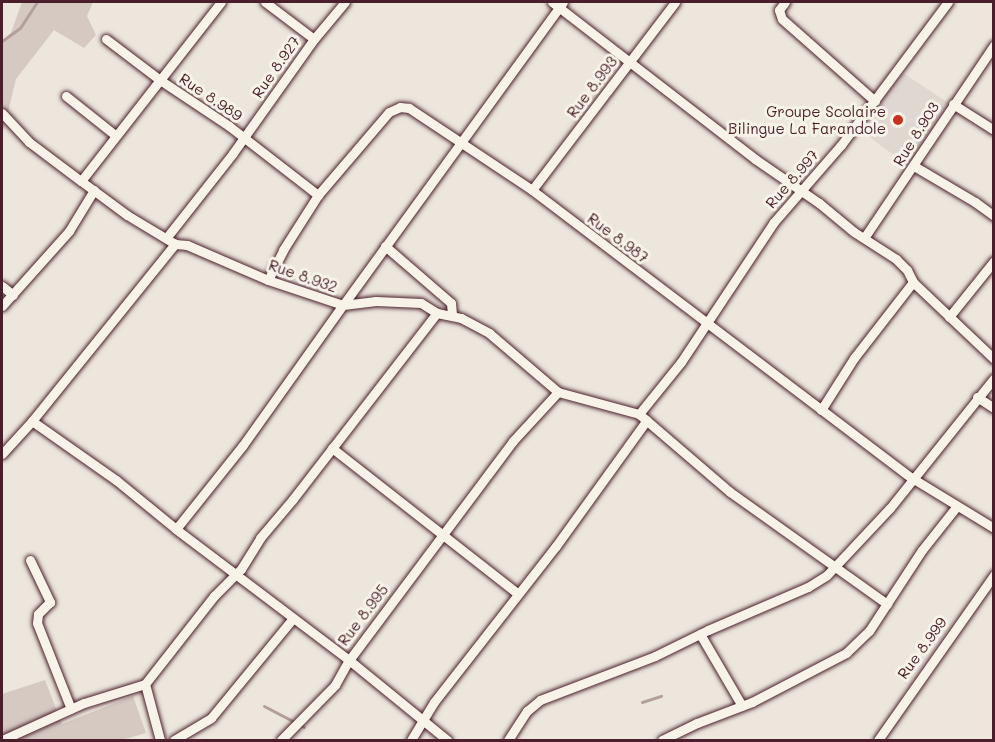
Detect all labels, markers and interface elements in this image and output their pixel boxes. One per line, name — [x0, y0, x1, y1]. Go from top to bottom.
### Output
street label: Rue 8.927 — [248, 33, 304, 101]
street label: Rue 8.993 — [563, 53, 621, 121]
street label: Rue 8.989 — [176, 69, 246, 125]
street label: Rue 8.903 — [889, 99, 943, 169]
place label: Groupe Scolaire Bilingue La Farandole — [728, 102, 886, 137]
marker: Groupe Scolaire Bilingue La Farandole — [891, 113, 905, 127]
street label: Rue 8.997 — [762, 146, 822, 212]
street label: Rue 8.987 — [584, 209, 652, 267]
street label: Rue 8.932 — [266, 256, 340, 296]
street label: Rue 8.995 — [334, 581, 392, 649]
street label: Rue 8.999 — [894, 614, 950, 682]

